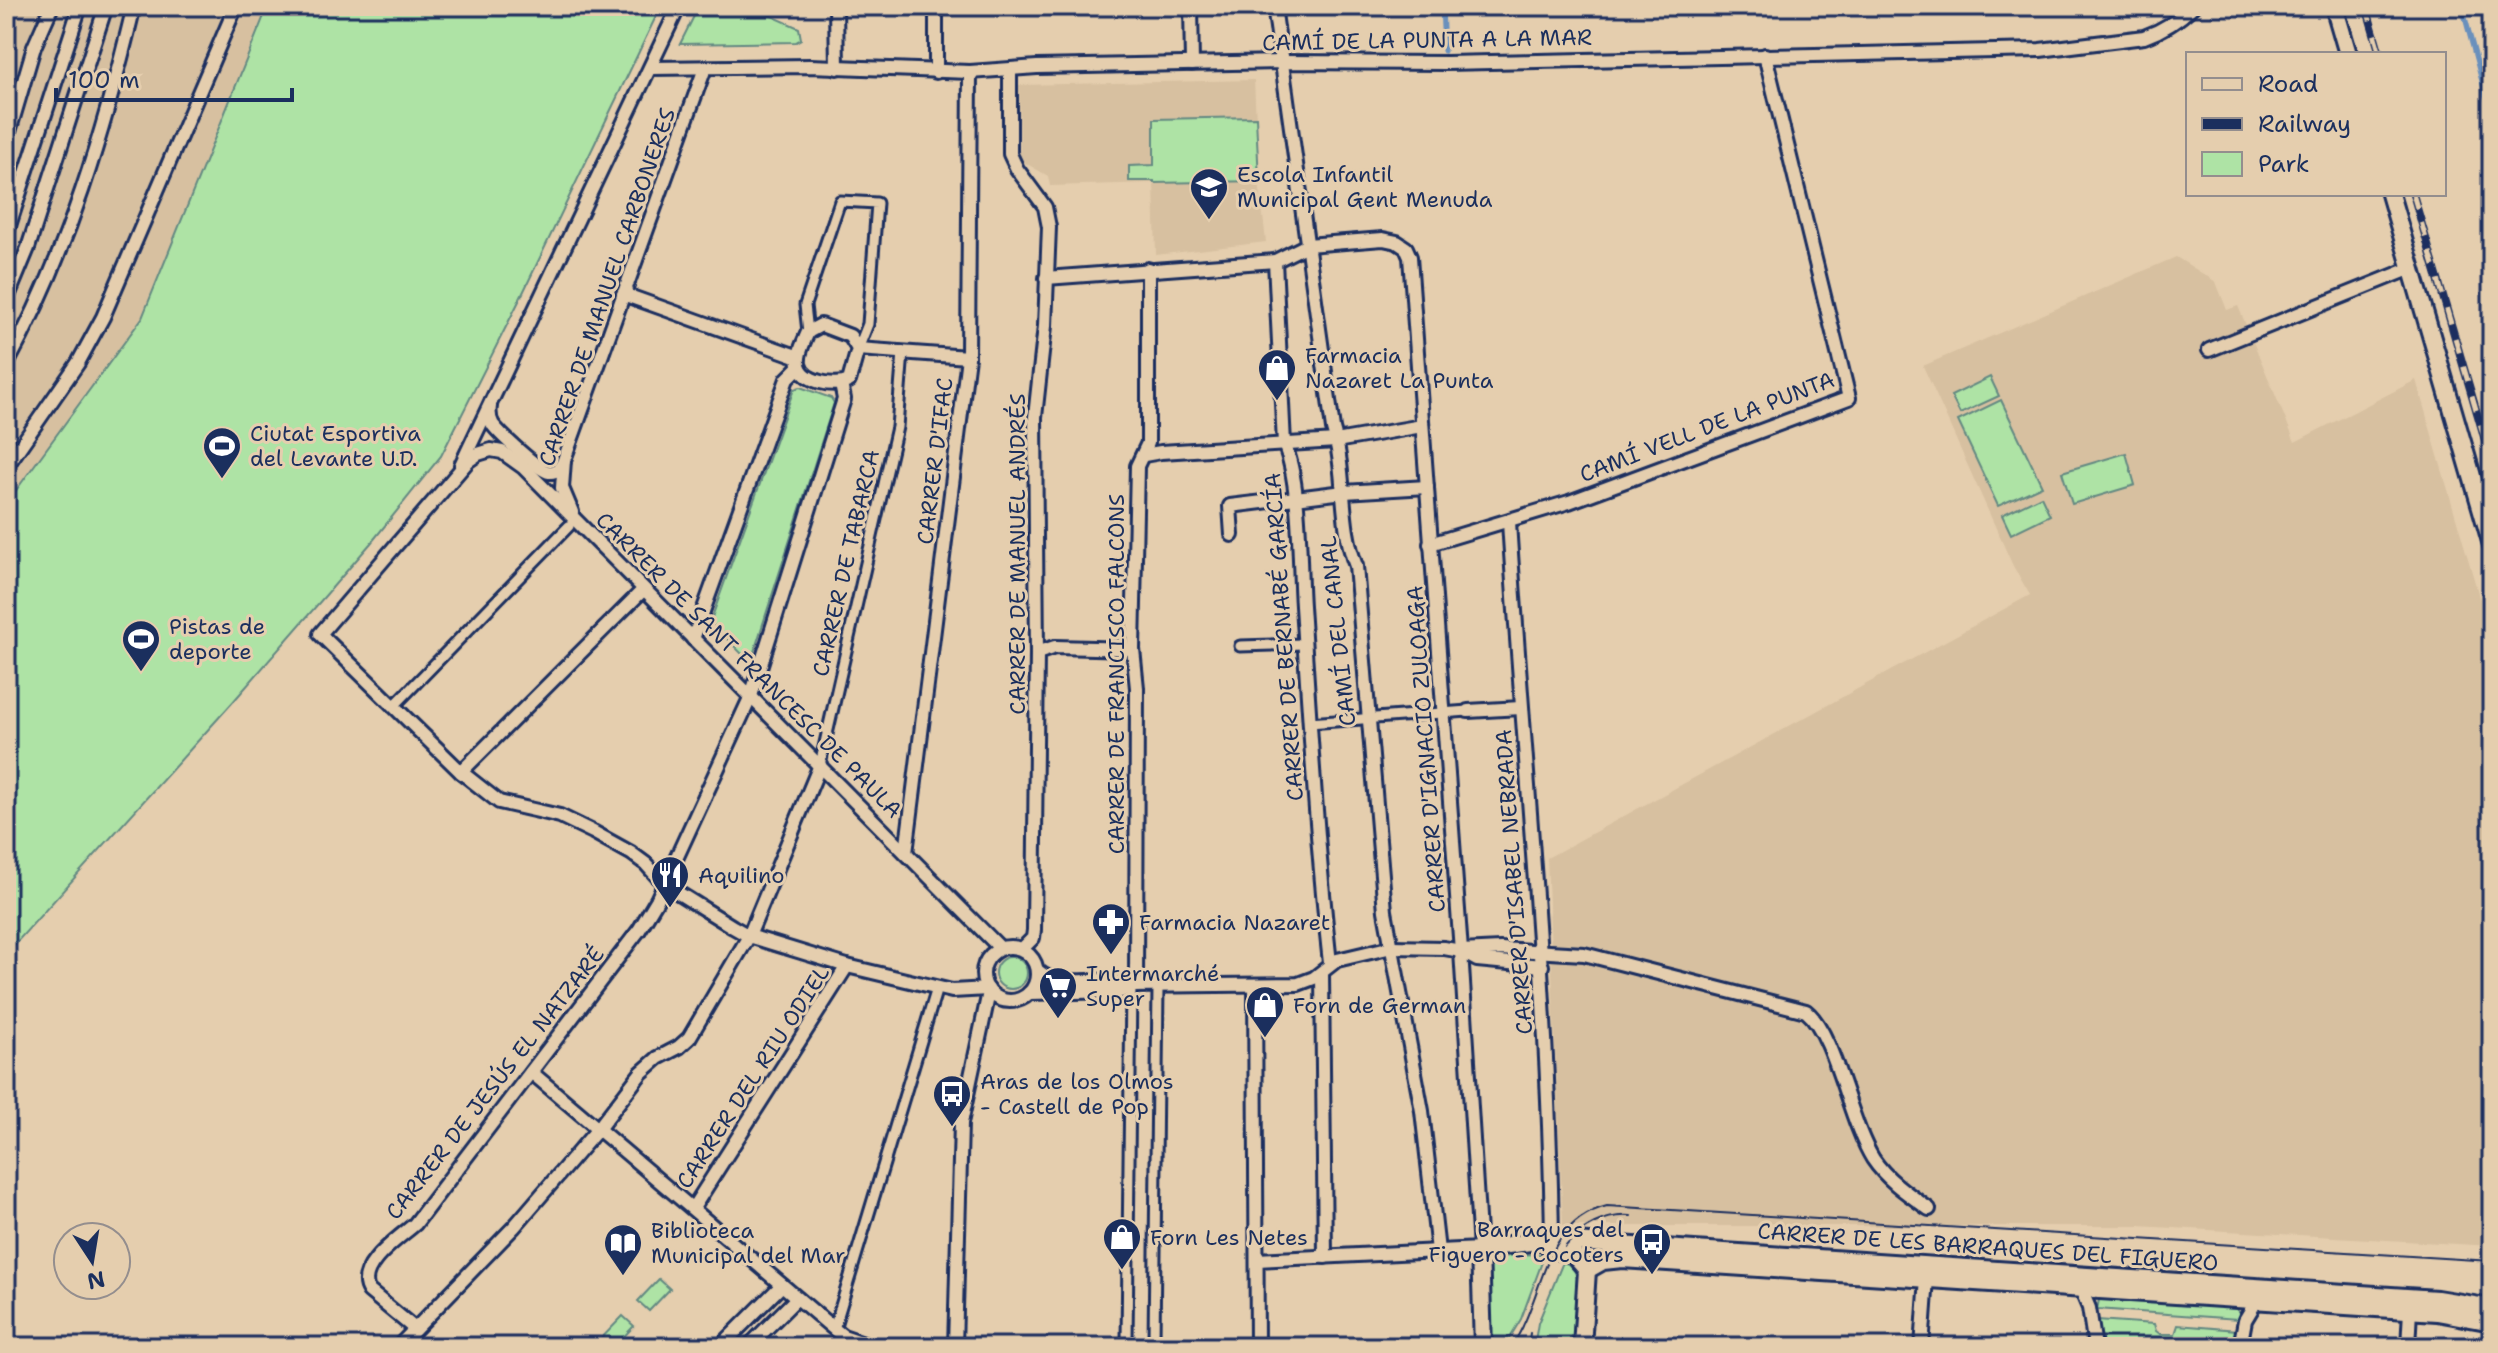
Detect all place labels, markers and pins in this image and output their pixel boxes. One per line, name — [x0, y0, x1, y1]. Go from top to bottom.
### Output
place label: Escola Infantil Municipal Gent Menuda — [1237, 160, 1493, 214]
school or university icon: Escola Infantil Municipal Gent Menuda — [1188, 166, 1230, 221]
place label: Farmacia Nazaret La Punta — [1305, 341, 1494, 395]
shop icon: Farmacia Nazaret La Punta — [1256, 347, 1298, 402]
place label: Ciutat Esportiva del Levante U.D. — [250, 419, 421, 473]
sports icon: Ciutat Esportiva del Levante U.D. — [201, 425, 243, 480]
place label: Pistas de deporte — [169, 612, 265, 666]
sports icon: Pistas de deporte — [120, 618, 162, 673]
restaurant icon: Aquilino — [649, 854, 691, 909]
place label: Aquilino — [698, 861, 785, 890]
pharmacy icon: Farmacia Nazaret — [1090, 901, 1132, 956]
place label: Farmacia Nazaret — [1139, 908, 1330, 937]
place label: Intermarché Super — [1086, 959, 1220, 1013]
supermarket icon: Intermarché Super — [1037, 965, 1079, 1020]
shop icon: Forn de German — [1244, 984, 1286, 1039]
place label: Forn de German — [1293, 991, 1466, 1020]
place label: Aras de los Olmos - Castell de Pop — [980, 1067, 1174, 1121]
bus stop icon: Aras de los Olmos - Castell de Pop — [931, 1073, 973, 1128]
place label: Barraques del Figuero - Cocoters — [1428, 1215, 1624, 1269]
place label: Biblioteca Municipal del Mar — [651, 1216, 845, 1270]
shop icon: Forn Les Netes — [1101, 1216, 1143, 1271]
bus stop icon: Barraques del Figuero - Cocoters — [1631, 1221, 1673, 1276]
library icon: Biblioteca Municipal del Mar — [602, 1222, 644, 1277]
place label: Forn Les Netes — [1150, 1223, 1308, 1252]

